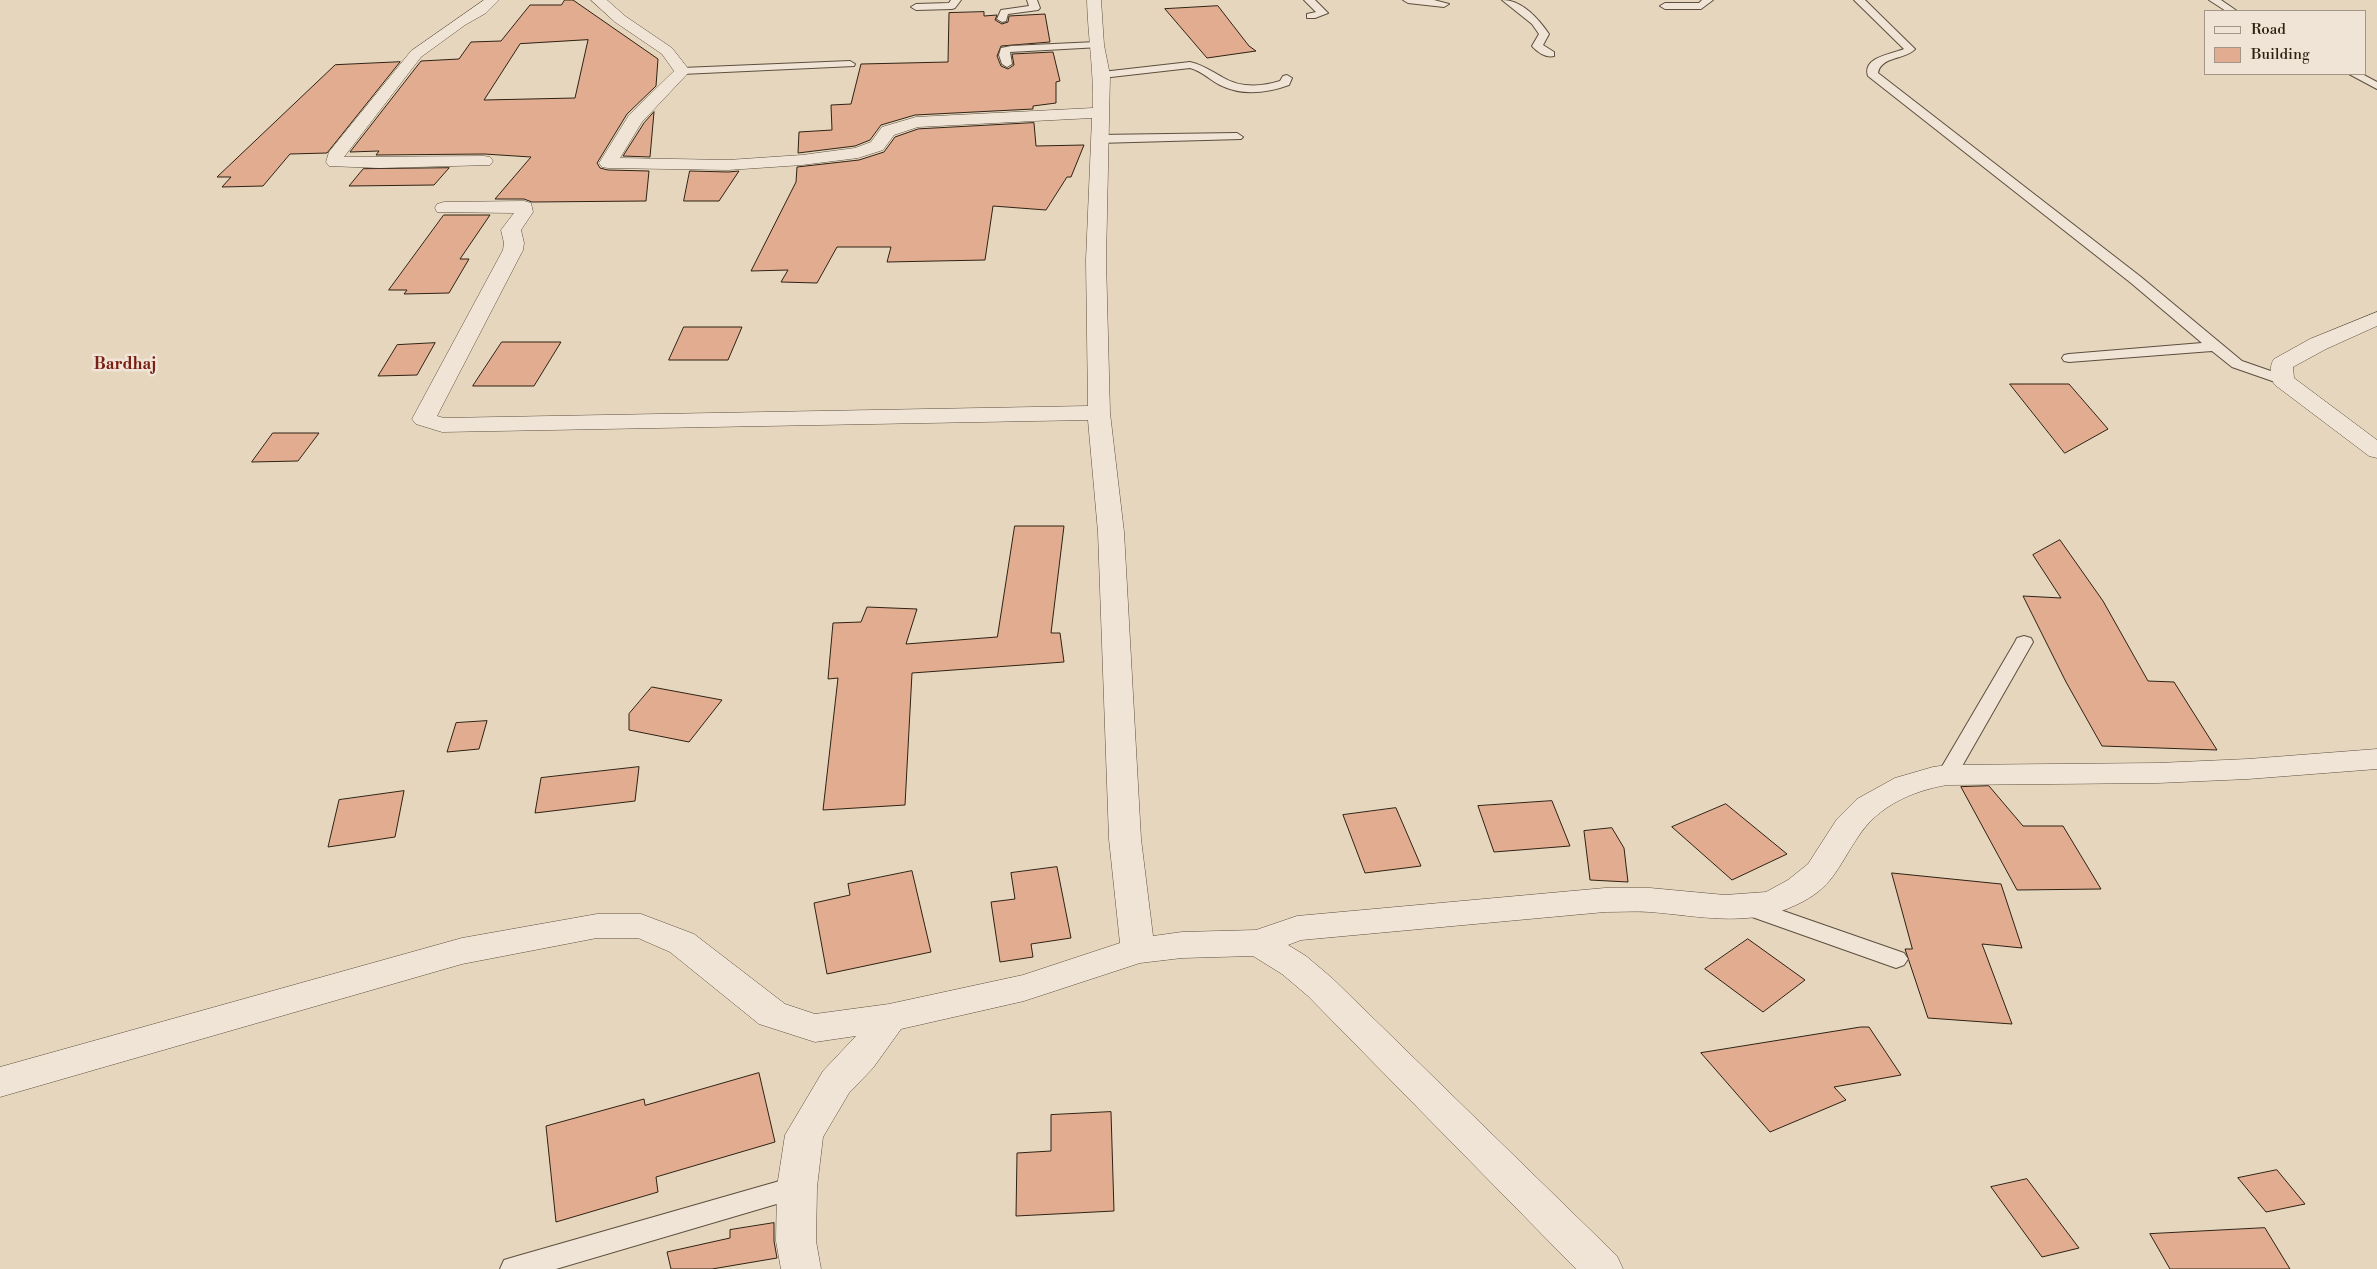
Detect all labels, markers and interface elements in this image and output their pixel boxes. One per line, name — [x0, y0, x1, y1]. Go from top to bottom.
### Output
legend — [2204, 10, 2367, 75]
text: Road — [2251, 20, 2286, 39]
text: Building — [2251, 45, 2310, 64]
district label: Bardhaj — [94, 355, 156, 375]

